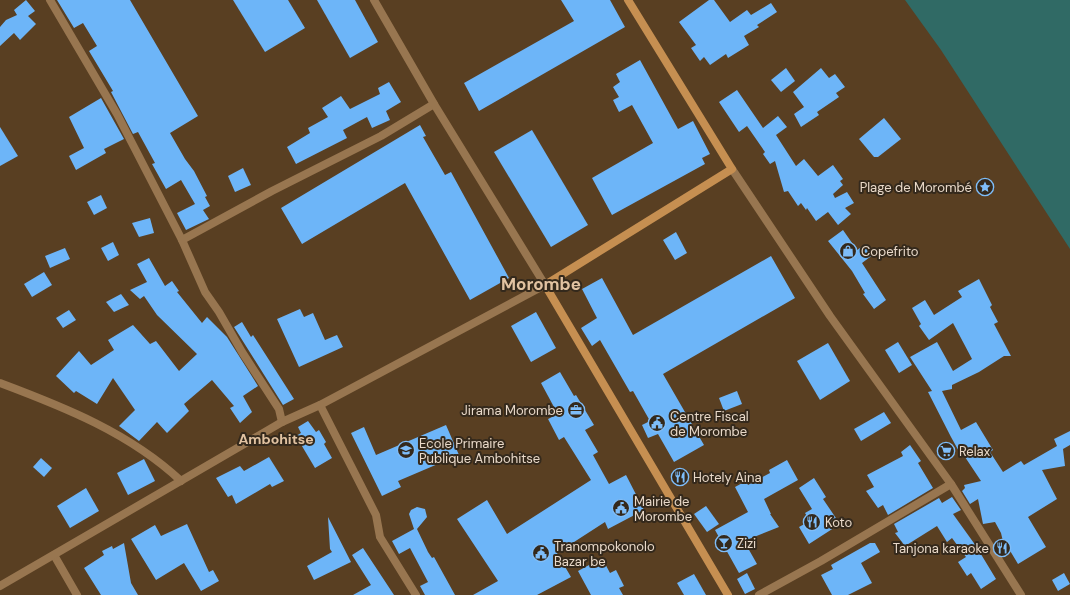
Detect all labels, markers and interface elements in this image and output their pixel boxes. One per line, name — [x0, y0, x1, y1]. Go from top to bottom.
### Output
place icon: Plage de Morombé — [975, 177, 995, 197]
place label: Plage de Morombé — [860, 179, 972, 196]
shop icon: Copefrito — [838, 241, 858, 261]
place label: Copefrito — [861, 243, 919, 260]
district label: Morombe — [501, 273, 581, 295]
office icon: Jirama Morombe — [566, 400, 586, 420]
place label: Jirama Morombe — [461, 402, 563, 419]
place label: Centre Fiscal de Morombe — [670, 408, 749, 440]
public building icon: Centre Fiscal de Morombe — [647, 413, 667, 433]
district label: Ambohitse — [238, 430, 314, 448]
place label: Ecole Primaire Publique Ambohitse — [419, 435, 540, 467]
school or university icon: Ecole Primaire Publique Ambohitse — [396, 440, 416, 460]
supermarket icon: Relax — [936, 441, 956, 461]
place label: Relax — [959, 443, 991, 460]
restaurant icon: Hotely Aina — [670, 467, 690, 487]
place label: Hotely Aina — [693, 469, 761, 486]
place label: Mairie de Morombe — [634, 493, 692, 525]
public building icon: Mairie de Morombe — [611, 498, 631, 518]
restaurant icon: Koto — [802, 512, 822, 532]
place label: Koto — [825, 514, 853, 531]
bar icon: Zizi — [714, 533, 734, 553]
place label: Zizi — [737, 535, 756, 552]
place label: Tranompokonolo Bazar be — [554, 538, 655, 570]
restaurant icon: Tanjona karaoke — [992, 538, 1012, 558]
place label: Tanjona karaoke — [893, 540, 989, 557]
public building icon: Tranompokonolo Bazar be — [531, 543, 551, 563]

